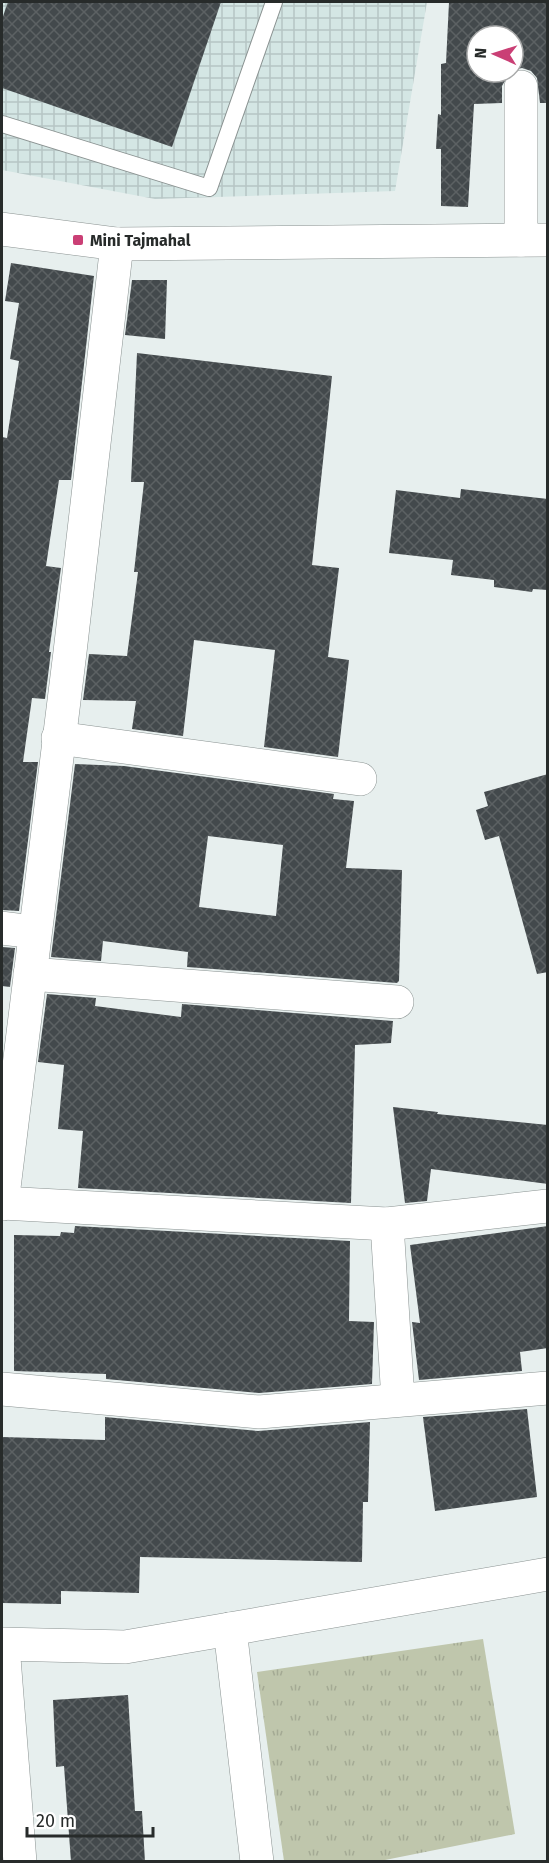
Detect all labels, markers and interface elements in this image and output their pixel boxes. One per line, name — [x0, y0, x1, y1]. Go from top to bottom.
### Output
north arrow — [465, 24, 525, 84]
text: N — [471, 47, 490, 59]
place label: Mini Tajmahal — [90, 231, 191, 250]
marker: Mini Tajmahal — [71, 233, 85, 247]
scale bar — [27, 1800, 153, 1838]
text: 20 m — [36, 1810, 75, 1832]

